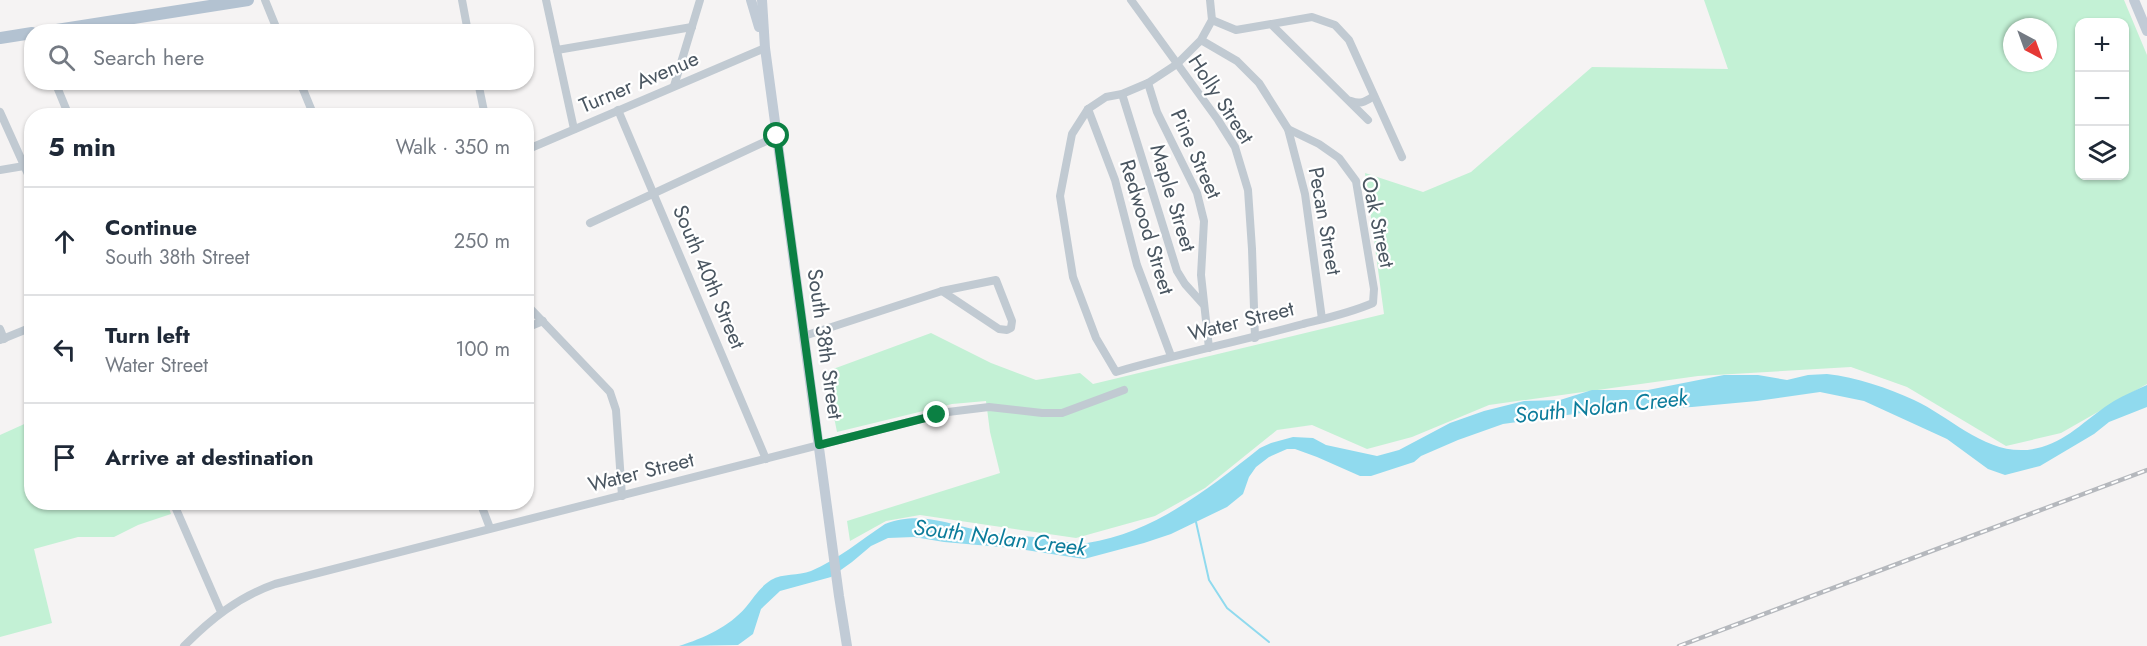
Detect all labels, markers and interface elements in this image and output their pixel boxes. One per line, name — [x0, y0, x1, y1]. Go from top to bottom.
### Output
north arrow — [2003, 18, 2057, 72]
map controls — [2075, 18, 2129, 180]
button: + — [2075, 18, 2129, 72]
search box — [24, 24, 534, 90]
icon: search — [45, 41, 78, 74]
text: Search here — [93, 41, 204, 73]
street label: Turner Avenue — [575, 43, 704, 121]
street label: Holly Street — [1181, 48, 1261, 150]
button: − — [2075, 72, 2129, 126]
street label: Pine Street — [1163, 104, 1229, 204]
route start — [763, 122, 789, 148]
button: layers — [2075, 126, 2129, 180]
text: 5 min — [48, 128, 116, 166]
text: Walk · 350 m — [395, 133, 510, 162]
street label: Maple Street — [1142, 140, 1204, 256]
street label: Redwood Street — [1112, 156, 1182, 298]
street label: Pecan Street — [1301, 165, 1349, 277]
street label: Oak Street — [1354, 174, 1402, 270]
street label: South 40th Street — [665, 200, 753, 354]
text: Continue — [105, 211, 197, 243]
icon: ahead — [48, 225, 81, 258]
text: 250 m — [454, 227, 510, 256]
text: South 38th Street — [105, 243, 250, 272]
street label: South 38th Street — [800, 267, 850, 421]
street label: Water Street — [1185, 293, 1297, 349]
text: Turn left — [105, 319, 190, 351]
icon: left — [48, 333, 81, 366]
text: 100 m — [455, 335, 510, 364]
text: Water Street — [105, 351, 208, 380]
water label: South Nolan Creek — [1513, 381, 1691, 431]
route end — [923, 401, 949, 427]
icon: arrive — [48, 441, 81, 474]
text: Arrive at destination — [105, 441, 314, 473]
street label: Water Street — [585, 444, 697, 500]
water label: South Nolan Creek — [912, 511, 1090, 564]

